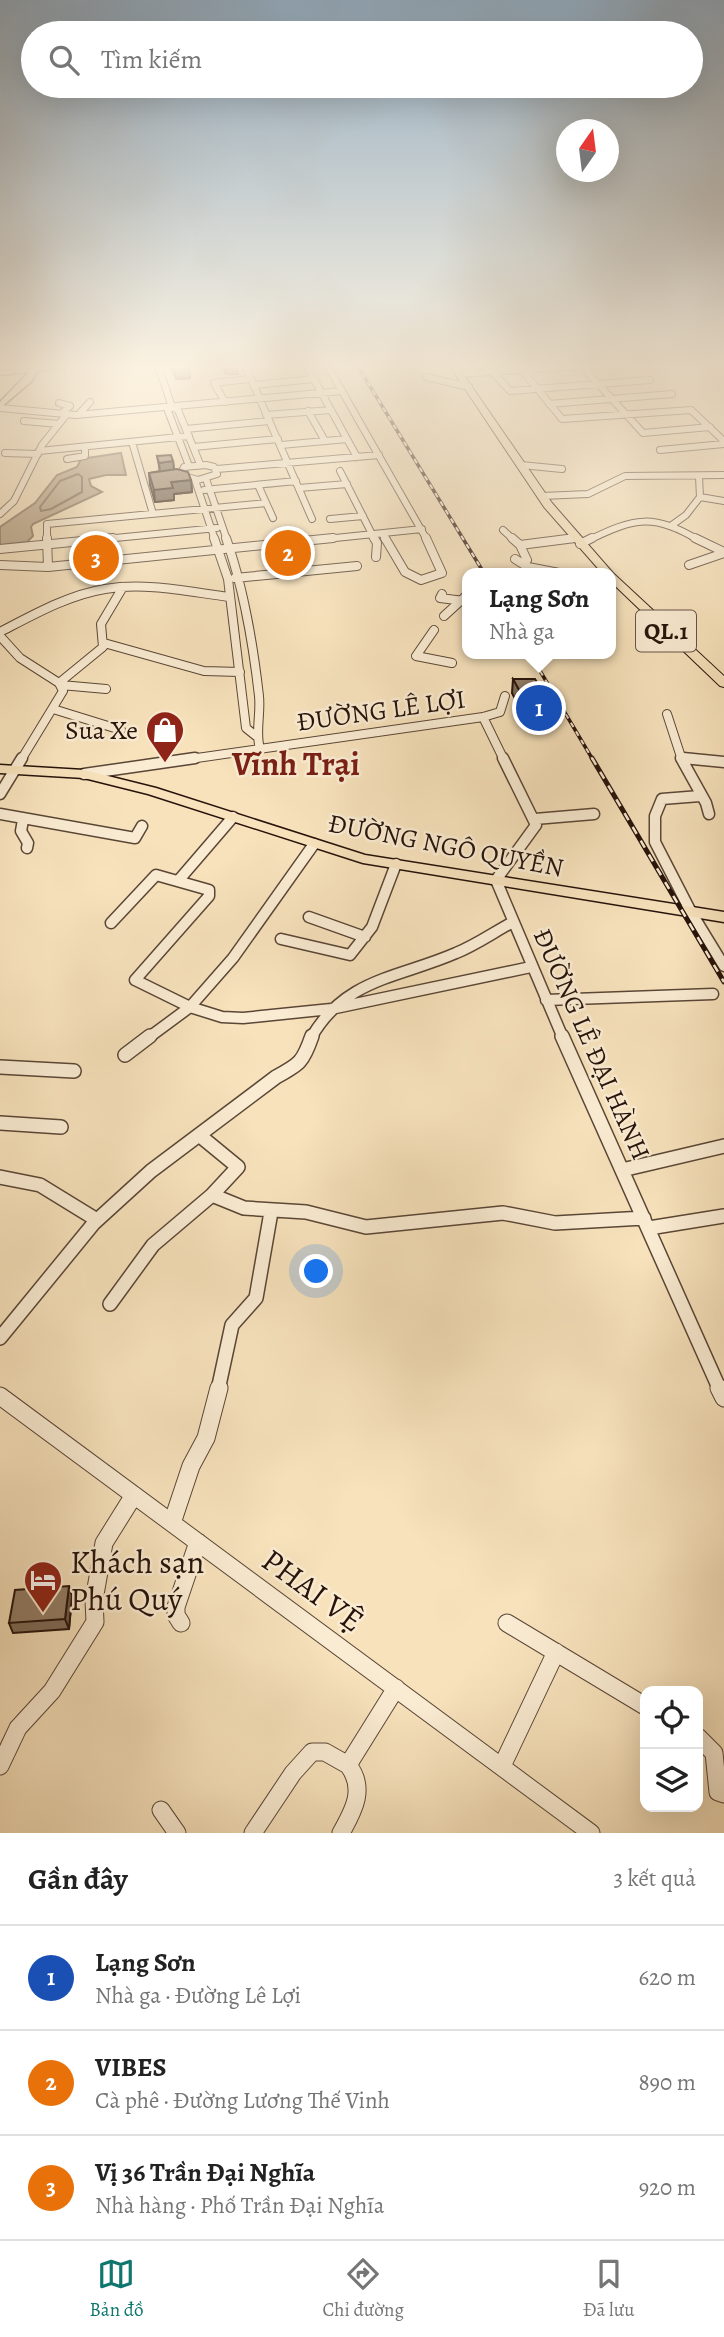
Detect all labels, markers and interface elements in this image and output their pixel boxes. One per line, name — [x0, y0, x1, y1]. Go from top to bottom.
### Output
search box — [21, 21, 703, 98]
icon: search — [45, 41, 83, 79]
text: Tìm kiếm — [101, 42, 202, 77]
north arrow — [556, 119, 619, 182]
pin: 2 — [265, 527, 311, 579]
pin: 3 — [73, 532, 119, 584]
popup — [462, 568, 616, 659]
text: Lạng Sơn — [489, 581, 589, 616]
road number: QL.1 — [636, 610, 696, 652]
text: Nhà ga — [489, 616, 555, 647]
street label: ĐƯỜNG LÊ LỢI — [294, 681, 468, 740]
pin: 1 — [516, 682, 562, 734]
shop icon: Sua Xe — [144, 709, 186, 764]
place label: Sua Xe — [65, 713, 138, 748]
district label: Vĩnh Trại — [231, 741, 360, 786]
street label: ĐƯỜNG NGÔ QUYỀN — [325, 806, 567, 885]
street label: ĐƯỜNG LÊ ĐẠI HÀNH — [525, 923, 658, 1166]
your location — [299, 1254, 333, 1288]
street label: PHAI VỆ — [253, 1538, 373, 1642]
place label: Khách sạn Phú Quý — [70, 1540, 204, 1621]
hotel icon: Khách sạn Phú Quý — [22, 1559, 64, 1614]
map controls — [640, 1686, 703, 1812]
button: locate — [640, 1686, 703, 1749]
button: layers — [640, 1749, 703, 1812]
text: Gần đây — [28, 1859, 128, 1899]
text: 3 kết quả — [613, 1863, 696, 1894]
text: Lạng Sơn — [95, 1945, 196, 1980]
text: 1 — [47, 1962, 55, 1993]
text: 620 m — [638, 1962, 696, 1993]
text: Nhà ga · Đường Lê Lợi — [95, 1980, 301, 2011]
text: VIBES — [95, 2050, 167, 2085]
text: 2 — [45, 2067, 57, 2098]
text: 890 m — [638, 2067, 696, 2098]
text: Cà phê · Đường Lương Thế Vinh — [95, 2085, 390, 2116]
text: Vị 36 Trần Đại Nghĩa — [95, 2155, 315, 2190]
text: 3 — [46, 2172, 56, 2203]
text: 920 m — [639, 2172, 696, 2203]
text: Nhà hàng · Phố Trần Đại Nghĩa — [95, 2190, 384, 2221]
tab: Bản đồ — [89, 2255, 144, 2323]
tab: Chỉ đường — [322, 2255, 404, 2323]
tab: Đã lưu — [583, 2255, 635, 2323]

